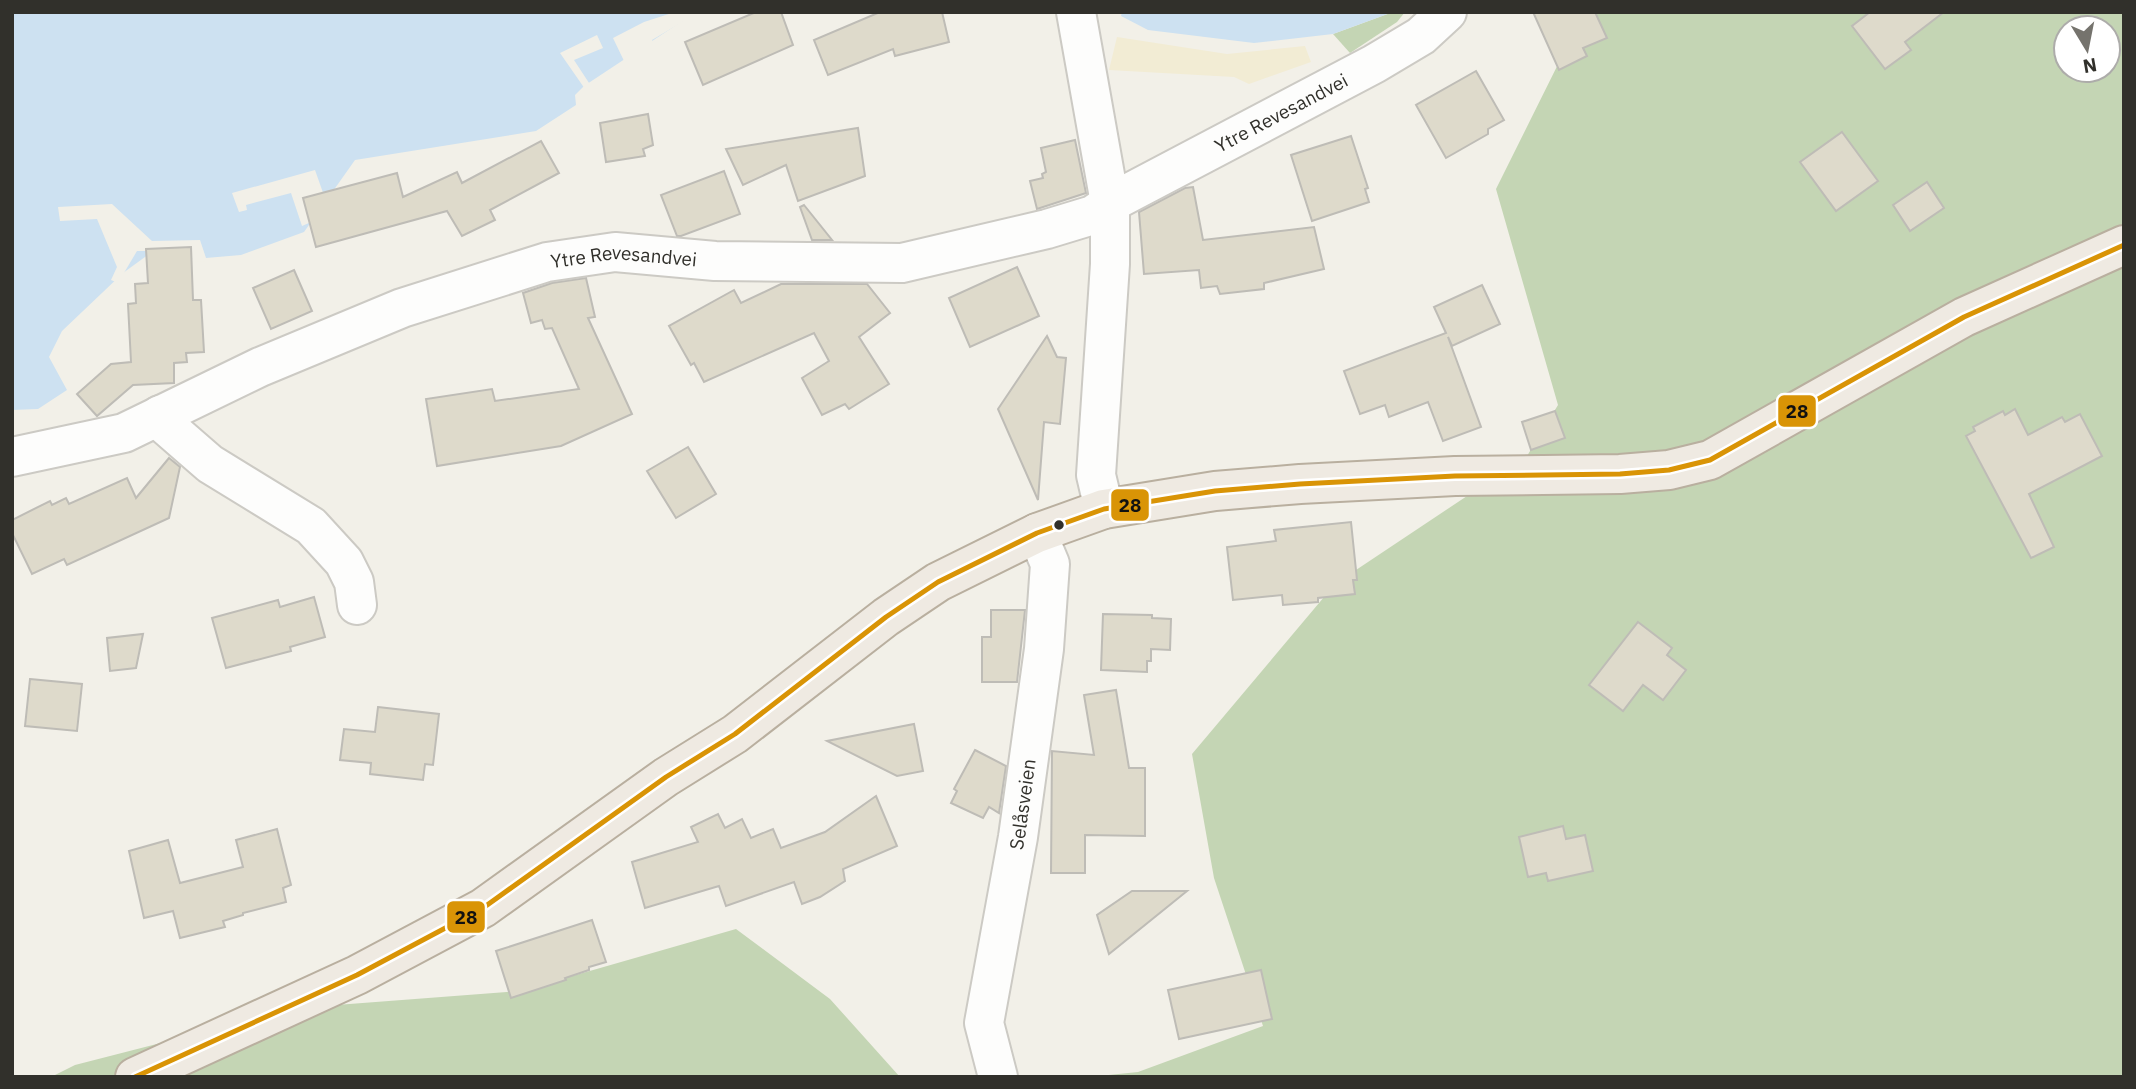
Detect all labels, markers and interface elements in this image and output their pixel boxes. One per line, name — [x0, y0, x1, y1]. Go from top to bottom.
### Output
north arrow — [2052, 14, 2122, 84]
text: N — [2081, 53, 2099, 79]
street label: Ytre Revesandvei — [1211, 68, 1352, 158]
street label: Ytre Revesandvei — [549, 240, 698, 273]
line badge: 28 — [1777, 394, 1817, 428]
text: 28 — [1786, 399, 1808, 423]
line badge: 28 — [1110, 488, 1150, 522]
text: 28 — [1119, 493, 1141, 517]
unlabelled marker — [1052, 518, 1066, 532]
street label: Selåsveien — [1004, 757, 1041, 852]
line badge: 28 — [446, 900, 486, 934]
text: 28 — [455, 905, 477, 929]

